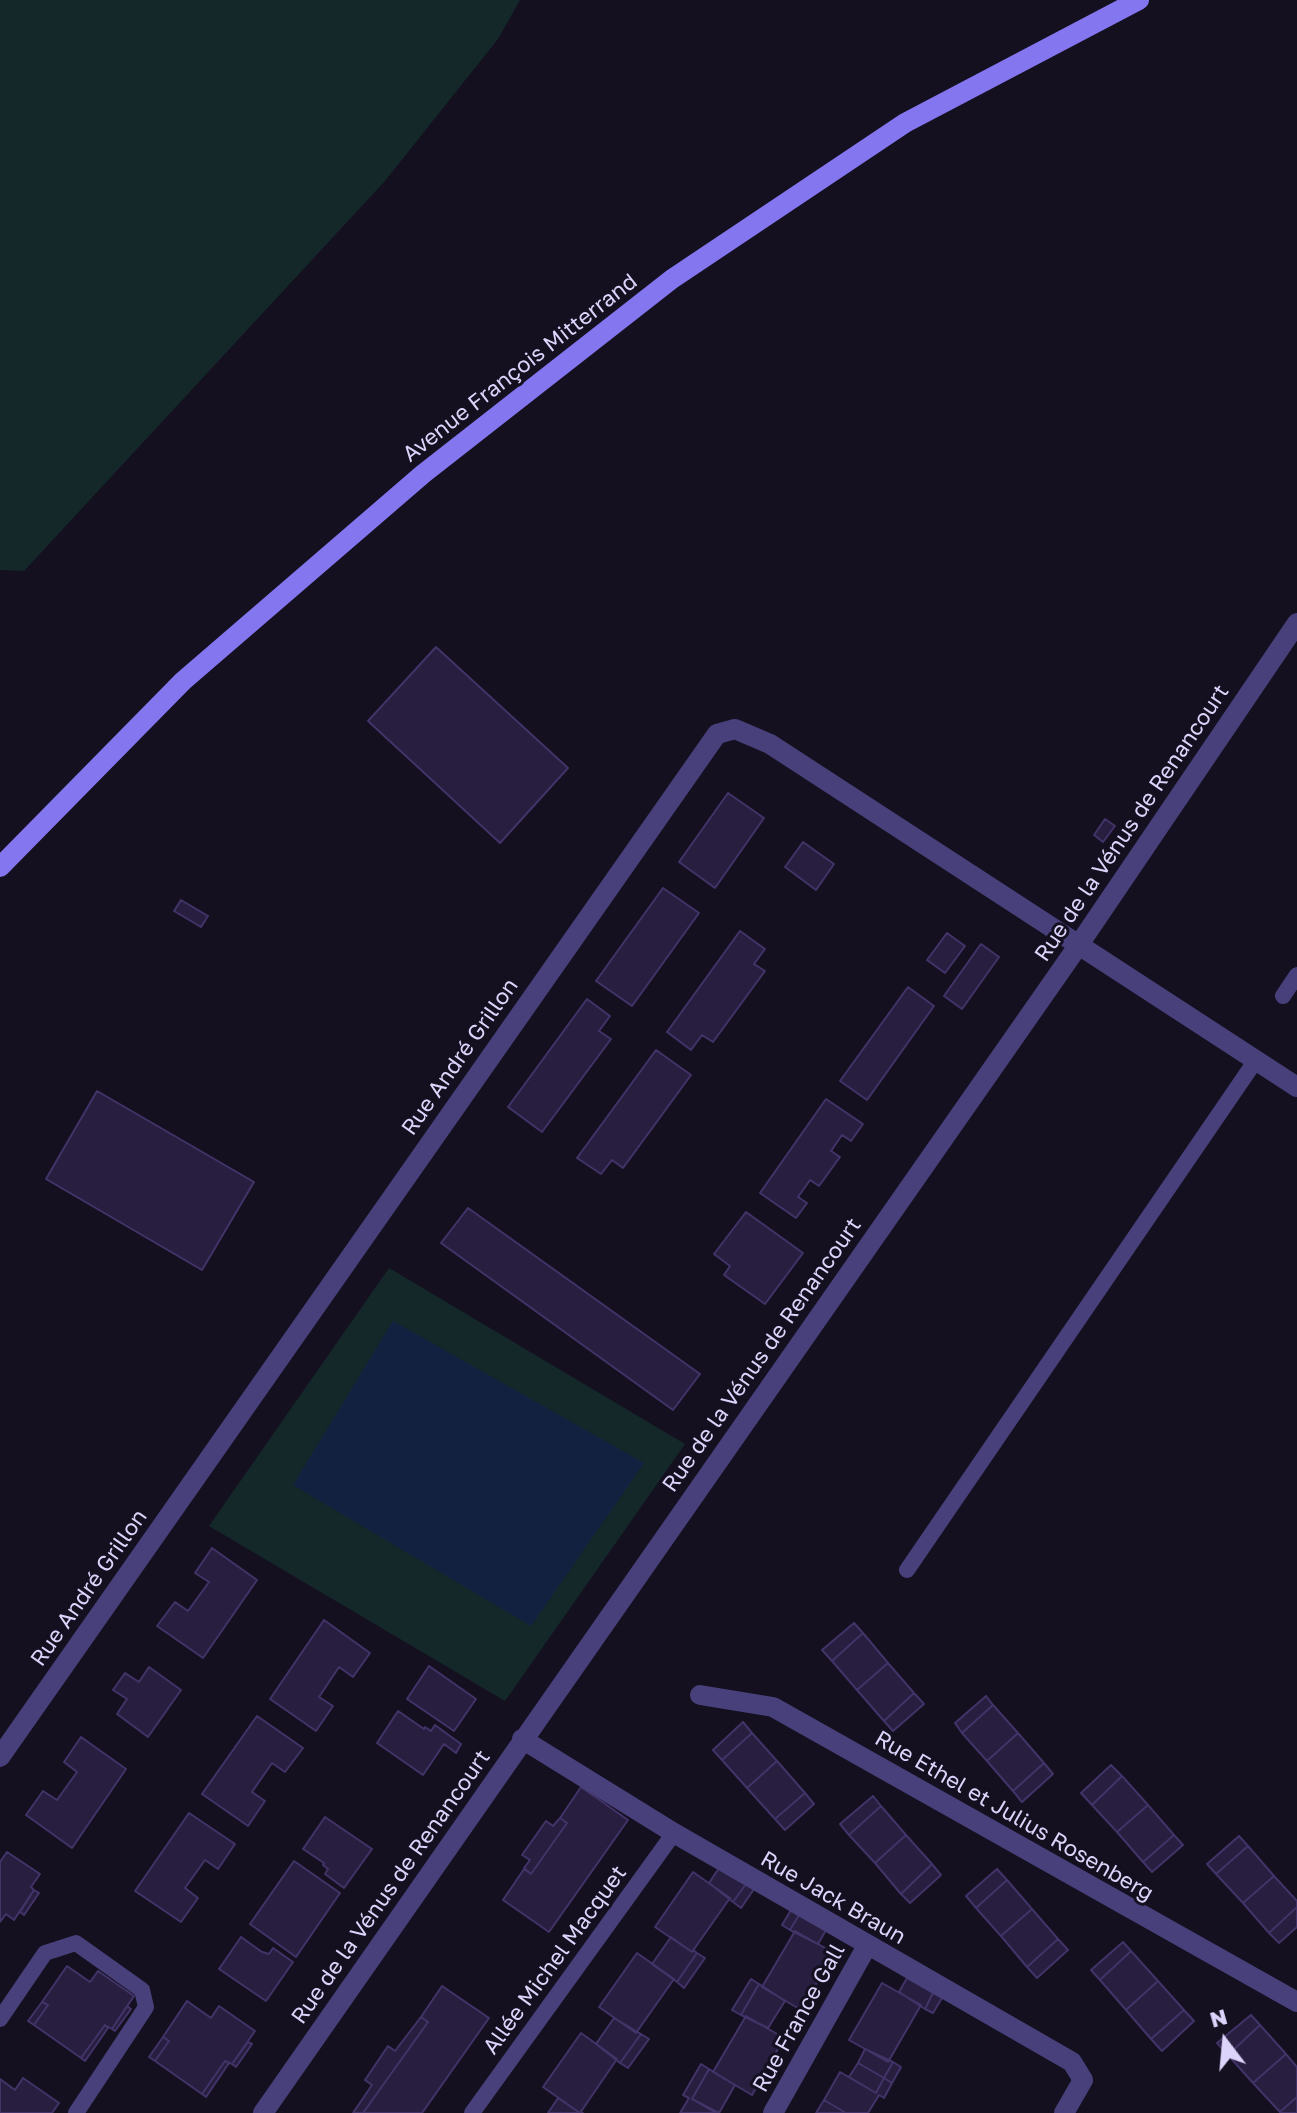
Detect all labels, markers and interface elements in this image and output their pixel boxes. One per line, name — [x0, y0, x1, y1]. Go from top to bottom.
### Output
street label: Avenue François Mitterrand — [398, 268, 642, 468]
street label: Rue de la Vénus de Renancourt — [1029, 680, 1235, 966]
street label: Rue André Grillon — [396, 974, 524, 1140]
street label: Rue de la Vénus de Renancourt — [657, 1213, 867, 1497]
street label: Rue André Grillon — [25, 1505, 153, 1671]
street label: Rue Ethel et Julius Rosenberg — [870, 1725, 1158, 1907]
street label: Rue de la Vénus de Renancourt — [286, 1745, 496, 2029]
street label: Rue Jack Braun — [756, 1846, 910, 1950]
street label: Allée Michel Macquet — [478, 1861, 632, 2059]
street label: Rue France Gall — [747, 1939, 851, 2097]
north arrow — [1185, 2001, 1265, 2081]
text: N — [1206, 2002, 1230, 2033]

